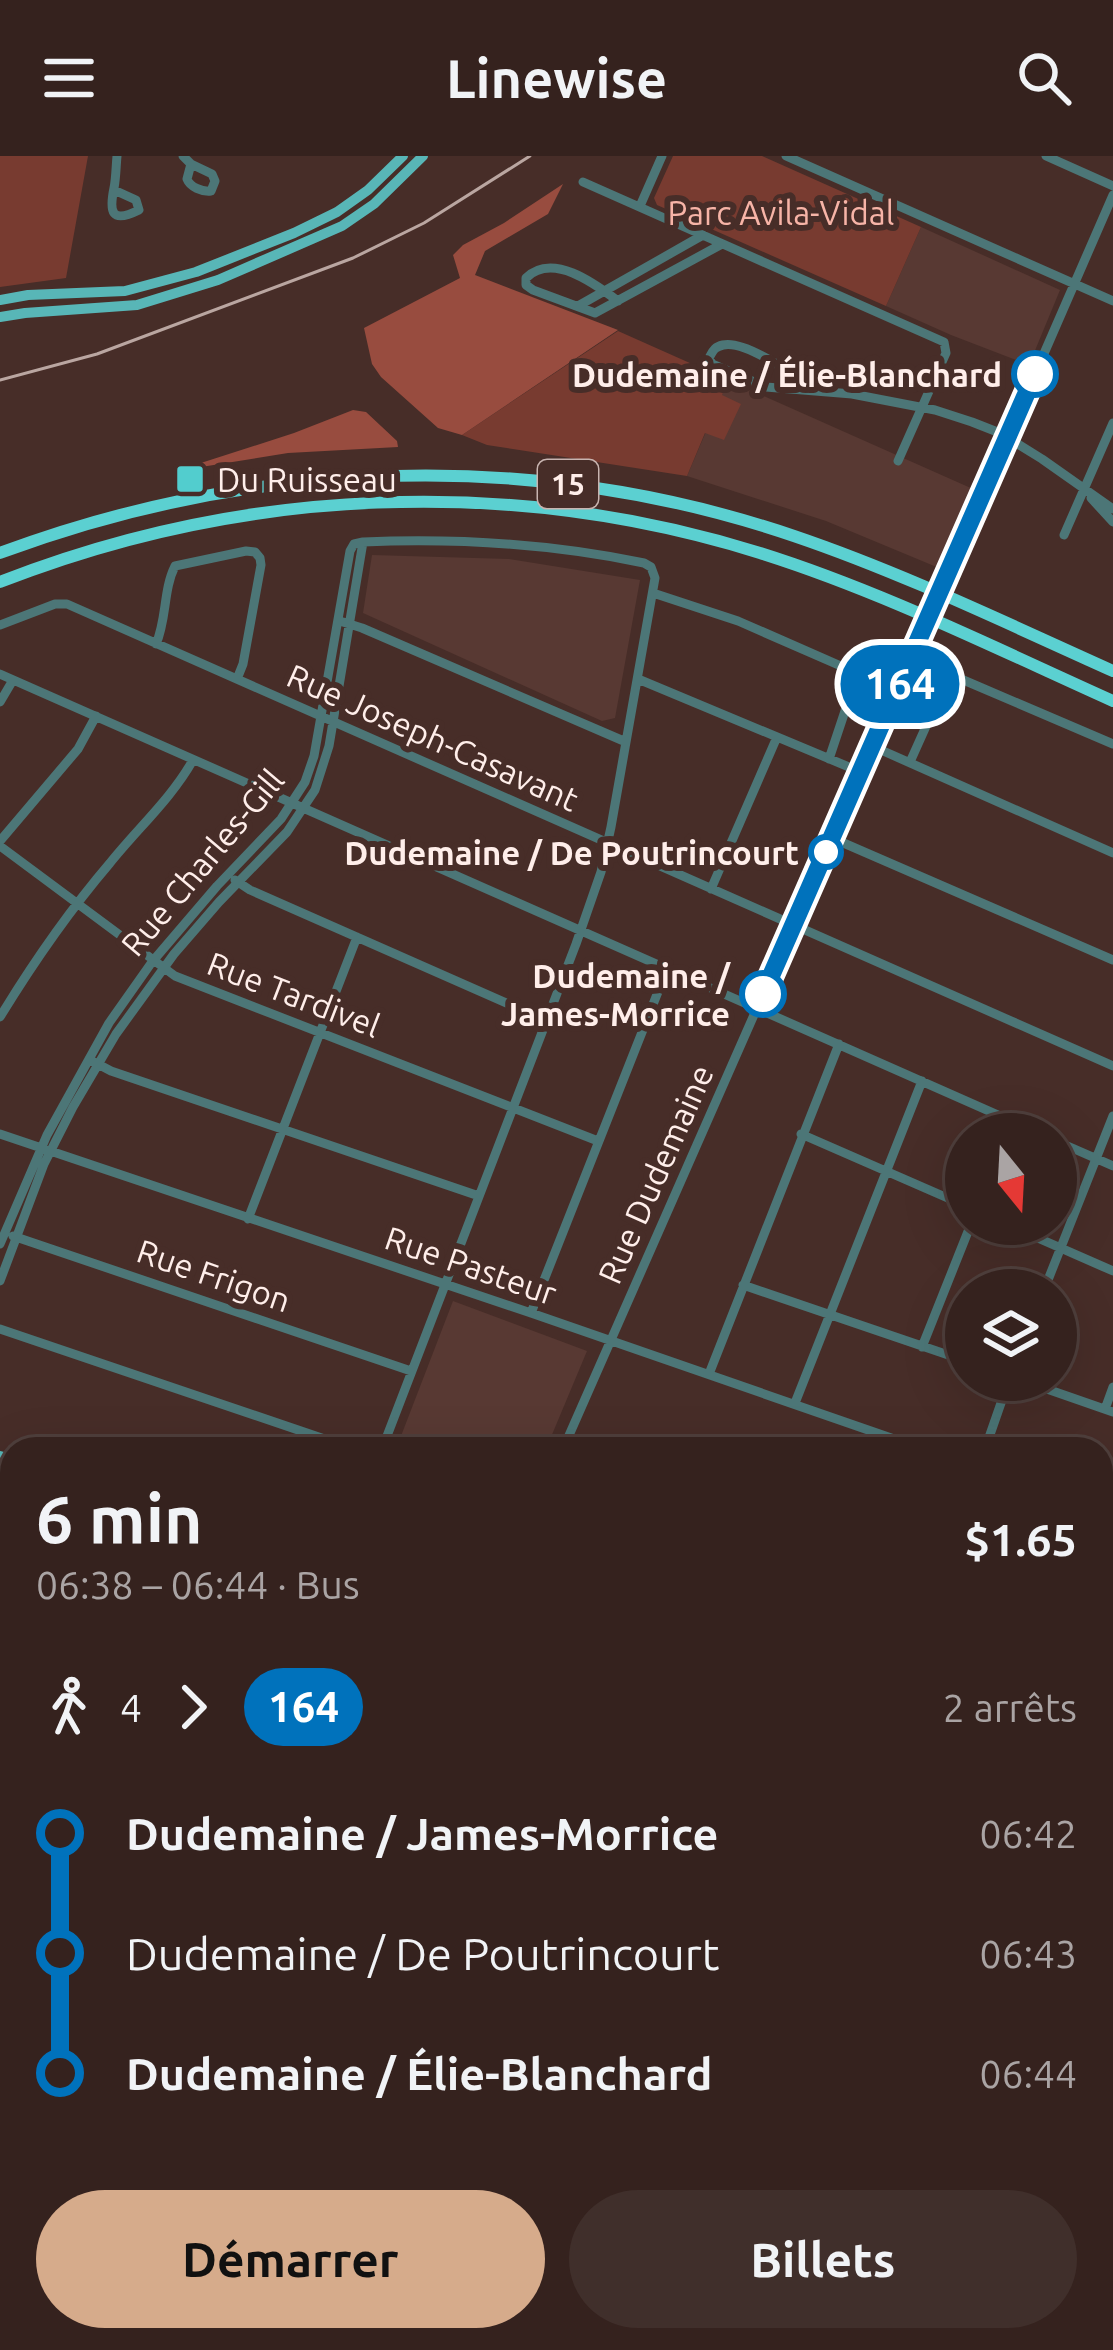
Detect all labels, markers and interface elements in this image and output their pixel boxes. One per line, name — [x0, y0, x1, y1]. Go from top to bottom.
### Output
icon: menu — [36, 45, 102, 111]
icon: search — [1011, 45, 1077, 111]
text: Linewise — [446, 48, 667, 108]
park label: Parc Avila-Vidal — [668, 194, 894, 231]
marker: Dudemaine / Élie-Blanchard — [1013, 352, 1057, 396]
place label: Dudemaine / Élie-Blanchard — [572, 355, 1002, 393]
road number: 15 — [538, 460, 598, 508]
place label: Du Ruisseau — [217, 461, 397, 498]
marker: Du Ruisseau — [174, 463, 206, 495]
line badge: 164 — [831, 645, 969, 723]
street label: Rue Joseph-Casavant — [282, 656, 584, 818]
text: 164 — [864, 660, 936, 707]
street label: Rue Charles-Gill — [113, 761, 291, 963]
place label: Dudemaine / De Poutrincourt — [344, 834, 799, 871]
marker: Dudemaine / De Poutrincourt — [810, 836, 842, 868]
street label: Rue Tardivel — [202, 944, 386, 1044]
place label: Dudemaine / James-Morrice — [501, 957, 731, 1032]
marker: Dudemaine / James-Morrice — [741, 972, 785, 1016]
street label: Rue Dudemaine — [590, 1059, 720, 1289]
north arrow — [945, 1113, 1077, 1245]
map controls — [945, 1113, 1077, 1401]
street label: Rue Pasteur — [381, 1218, 562, 1312]
street label: Rue Frigon — [133, 1232, 295, 1318]
button: layers — [945, 1269, 1077, 1401]
text: 6 min — [36, 1481, 203, 1555]
text: $1.65 — [964, 1514, 1077, 1565]
text: 06:38 – 06:44 · Bus — [36, 1563, 360, 1606]
icon: walk — [36, 1674, 102, 1740]
icon: forward — [160, 1674, 226, 1740]
text: 164 — [268, 1683, 339, 1730]
text: 4 — [120, 1686, 142, 1729]
text: 2 arrêts — [943, 1686, 1077, 1729]
text: Dudemaine / James-Morrice — [126, 1808, 719, 1859]
text: 06:42 — [979, 1812, 1077, 1855]
text: Dudemaine / De Poutrincourt — [126, 1928, 720, 1979]
text: 06:43 — [979, 1932, 1077, 1975]
text: Dudemaine / Élie-Blanchard — [126, 2048, 713, 2099]
text: 06:44 — [979, 2052, 1077, 2095]
button: Démarrer — [36, 2190, 545, 2328]
button: Billets — [569, 2190, 1077, 2328]

